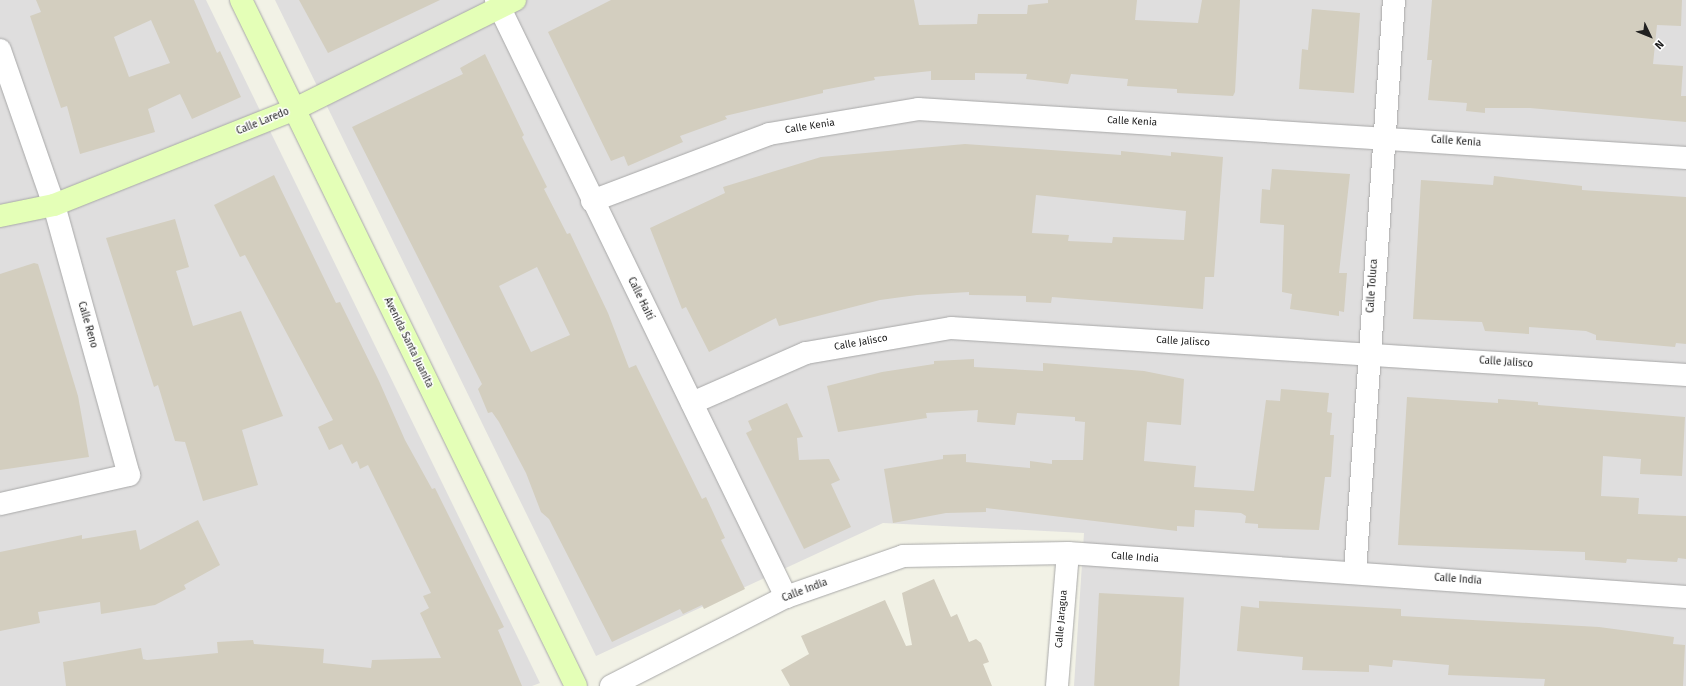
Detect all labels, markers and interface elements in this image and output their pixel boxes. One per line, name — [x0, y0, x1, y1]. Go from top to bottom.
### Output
north arrow — [1630, 16, 1670, 56]
text: N — [1652, 37, 1666, 52]
street label: Calle Laredo — [235, 106, 291, 138]
street label: Calle Kenia — [1107, 115, 1157, 129]
street label: Calle Kenia — [784, 117, 836, 137]
street label: Calle Kenia — [1431, 134, 1481, 150]
street label: Calle Toluca — [1365, 259, 1381, 313]
street label: Calle Haití — [624, 276, 656, 322]
street label: Avenida Santa Juanita — [381, 296, 435, 390]
street label: Calle Reno — [75, 300, 99, 350]
street label: Calle Jalisco — [833, 332, 889, 354]
street label: Calle Jalisco — [1156, 335, 1210, 349]
street label: Calle Jalisco — [1479, 355, 1533, 371]
street label: Calle India — [1111, 550, 1159, 566]
street label: Calle India — [1434, 572, 1482, 588]
street label: Calle India — [781, 577, 829, 605]
street label: Calle Jaragua — [1053, 589, 1071, 649]

